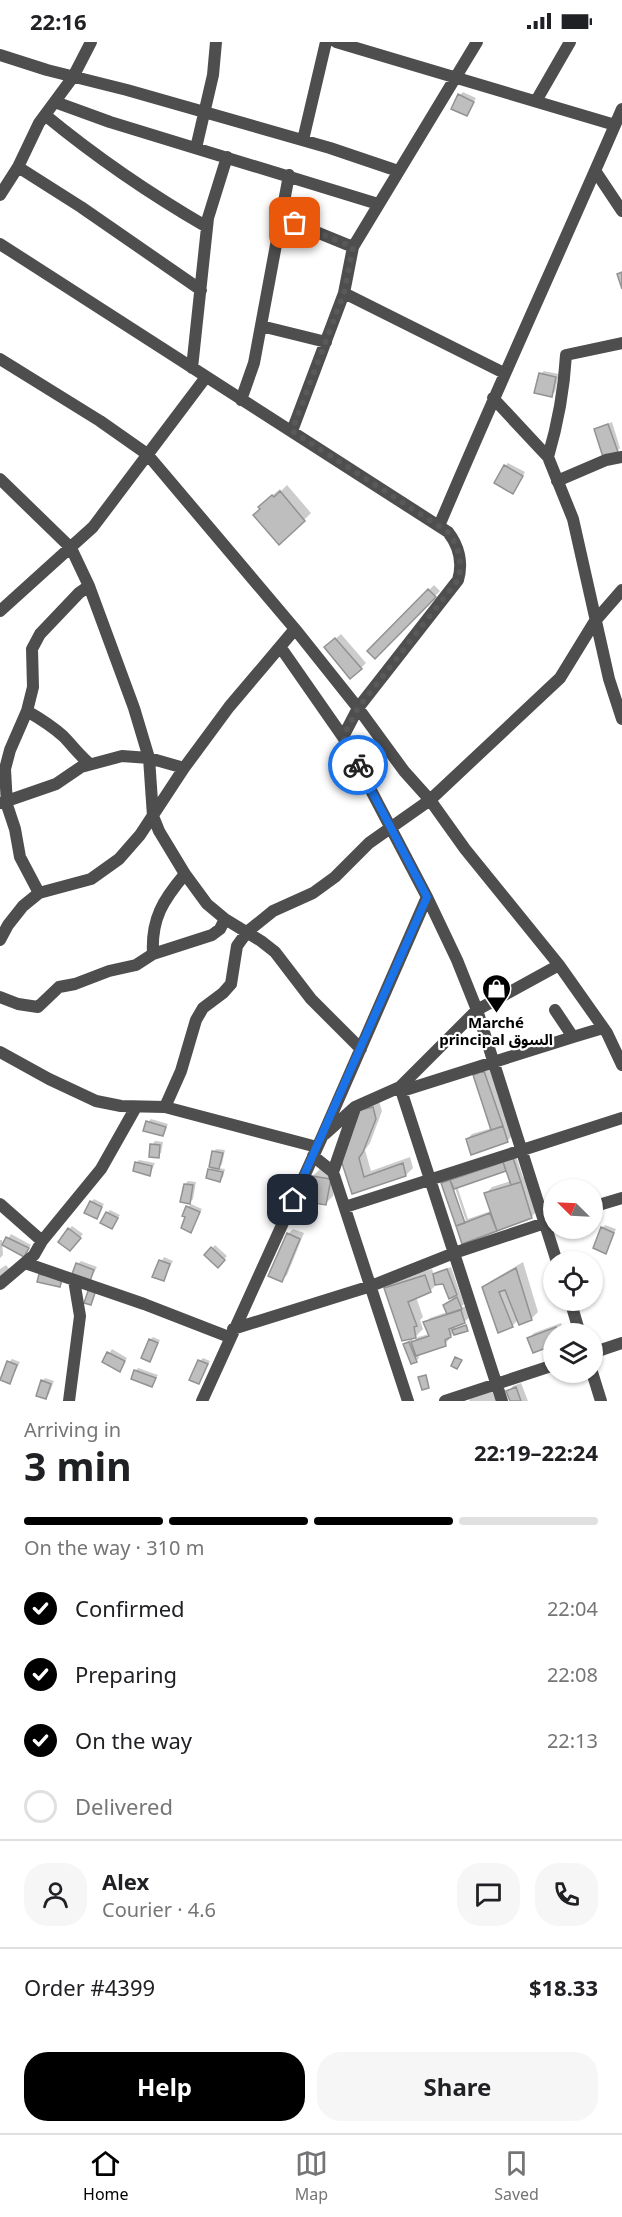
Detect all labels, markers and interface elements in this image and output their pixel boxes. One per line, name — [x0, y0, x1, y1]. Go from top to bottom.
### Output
text: 22:16 — [30, 6, 87, 36]
pin — [269, 197, 320, 248]
icon: bag — [278, 206, 311, 239]
courier — [328, 735, 388, 795]
icon: bike — [342, 749, 375, 782]
shop icon: Marché principal السوق — [480, 972, 512, 1014]
place label: Marché principal السوق — [439, 1012, 553, 1049]
pin — [267, 1174, 318, 1225]
north arrow — [543, 1179, 603, 1239]
map controls — [543, 1179, 603, 1383]
icon: home — [276, 1183, 309, 1216]
button: locate — [543, 1251, 603, 1311]
button: layers — [543, 1323, 603, 1383]
text: Arriving in — [24, 1416, 121, 1443]
text: 22:19–22:24 — [474, 1437, 598, 1467]
text: 3 min — [24, 1439, 131, 1492]
text: On the way · 310 m — [24, 1534, 204, 1561]
icon: check — [24, 1592, 57, 1625]
text: Confirmed — [75, 1593, 185, 1623]
text: 22:04 — [547, 1595, 598, 1622]
icon: check — [24, 1658, 57, 1691]
text: Preparing — [75, 1659, 177, 1689]
text: 22:08 — [547, 1661, 598, 1688]
icon: check — [24, 1724, 57, 1757]
text: On the way — [75, 1725, 192, 1755]
text: 22:13 — [547, 1727, 598, 1754]
text: Delivered — [75, 1791, 173, 1821]
button: person — [24, 1863, 87, 1926]
button: chat — [457, 1863, 520, 1926]
button: phone — [535, 1863, 598, 1926]
text: Alex — [102, 1866, 149, 1896]
text: Courier · 4.6 — [102, 1896, 216, 1923]
text: Order #4399 — [24, 1972, 155, 2002]
text: $18.33 — [529, 1972, 598, 2002]
button: Help — [24, 2052, 305, 2121]
button: Share — [317, 2052, 598, 2121]
tab: Home — [83, 2147, 129, 2205]
tab: Map — [295, 2147, 328, 2205]
tab: Saved — [494, 2147, 539, 2205]

